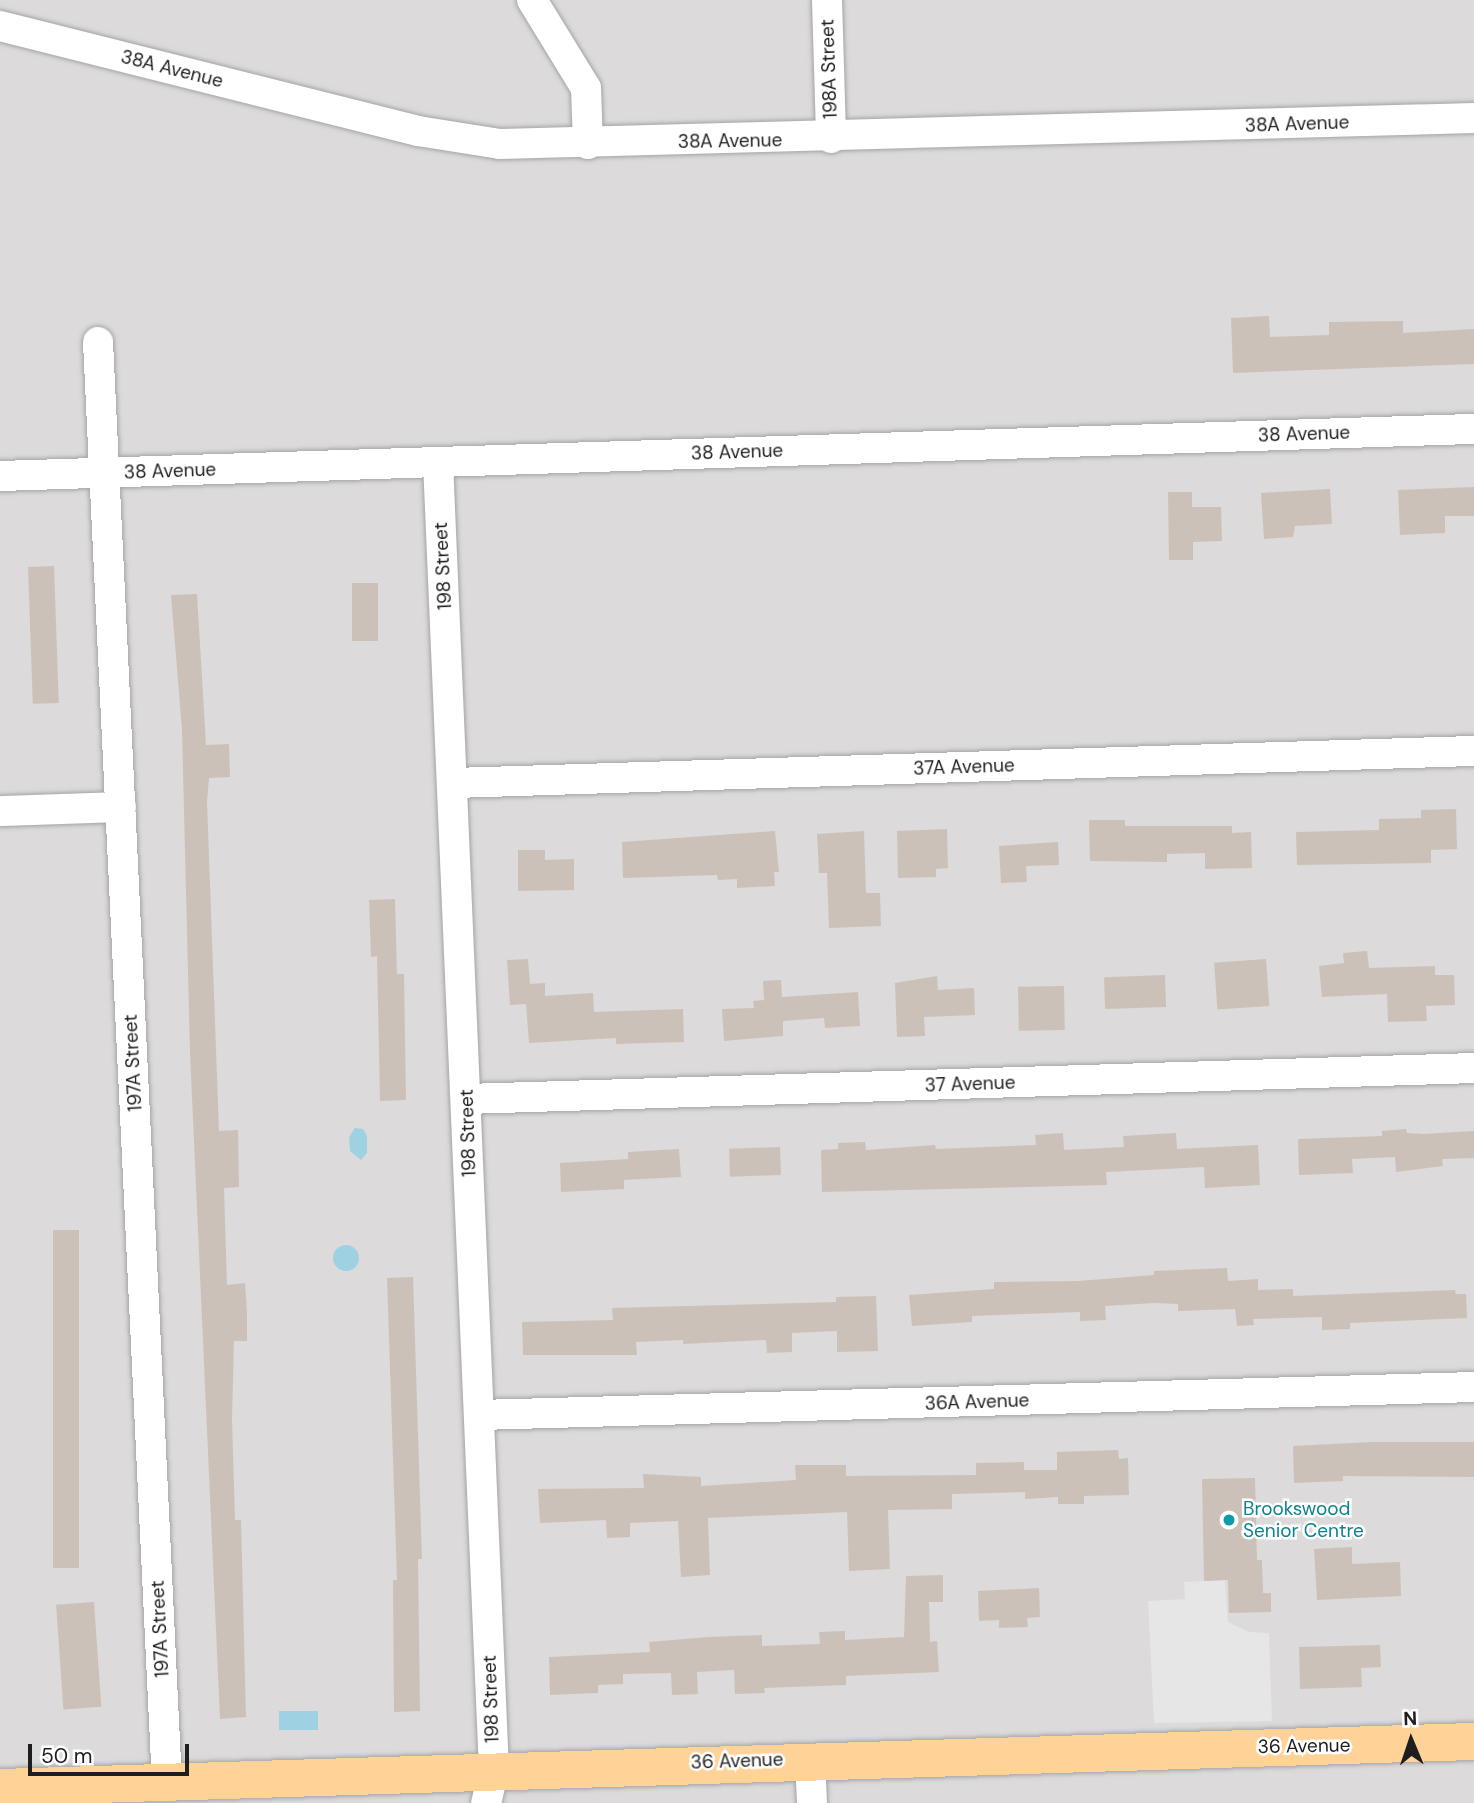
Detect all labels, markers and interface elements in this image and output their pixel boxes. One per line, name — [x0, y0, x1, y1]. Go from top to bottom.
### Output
street label: 198A Street — [816, 19, 842, 119]
street label: 38A Avenue — [119, 45, 225, 93]
street label: 38A Avenue — [1244, 111, 1350, 137]
street label: 38A Avenue — [678, 129, 782, 153]
street label: 38 Avenue — [1257, 421, 1351, 447]
street label: 38 Avenue — [690, 439, 784, 465]
street label: 38 Avenue — [123, 458, 217, 484]
street label: 198 Street — [429, 521, 457, 611]
street label: 37A Avenue — [913, 754, 1015, 780]
street label: 197A Street — [119, 1014, 147, 1112]
street label: 37 Avenue — [924, 1071, 1016, 1097]
street label: 198 Street — [455, 1089, 481, 1177]
street label: 36A Avenue — [924, 1389, 1030, 1415]
place label: Brookswood Senior Centre — [1243, 1498, 1364, 1542]
marker: Brookswood Senior Centre — [1221, 1512, 1237, 1528]
street label: 197A Street — [146, 1580, 174, 1678]
street label: 198 Street — [478, 1655, 504, 1743]
north arrow — [1376, 1705, 1446, 1775]
text: N — [1403, 1706, 1418, 1731]
scale bar — [32, 1730, 192, 1774]
street label: 36 Avenue — [1257, 1734, 1351, 1758]
text: 50 m — [41, 1742, 92, 1770]
street label: 36 Avenue — [690, 1748, 784, 1774]

